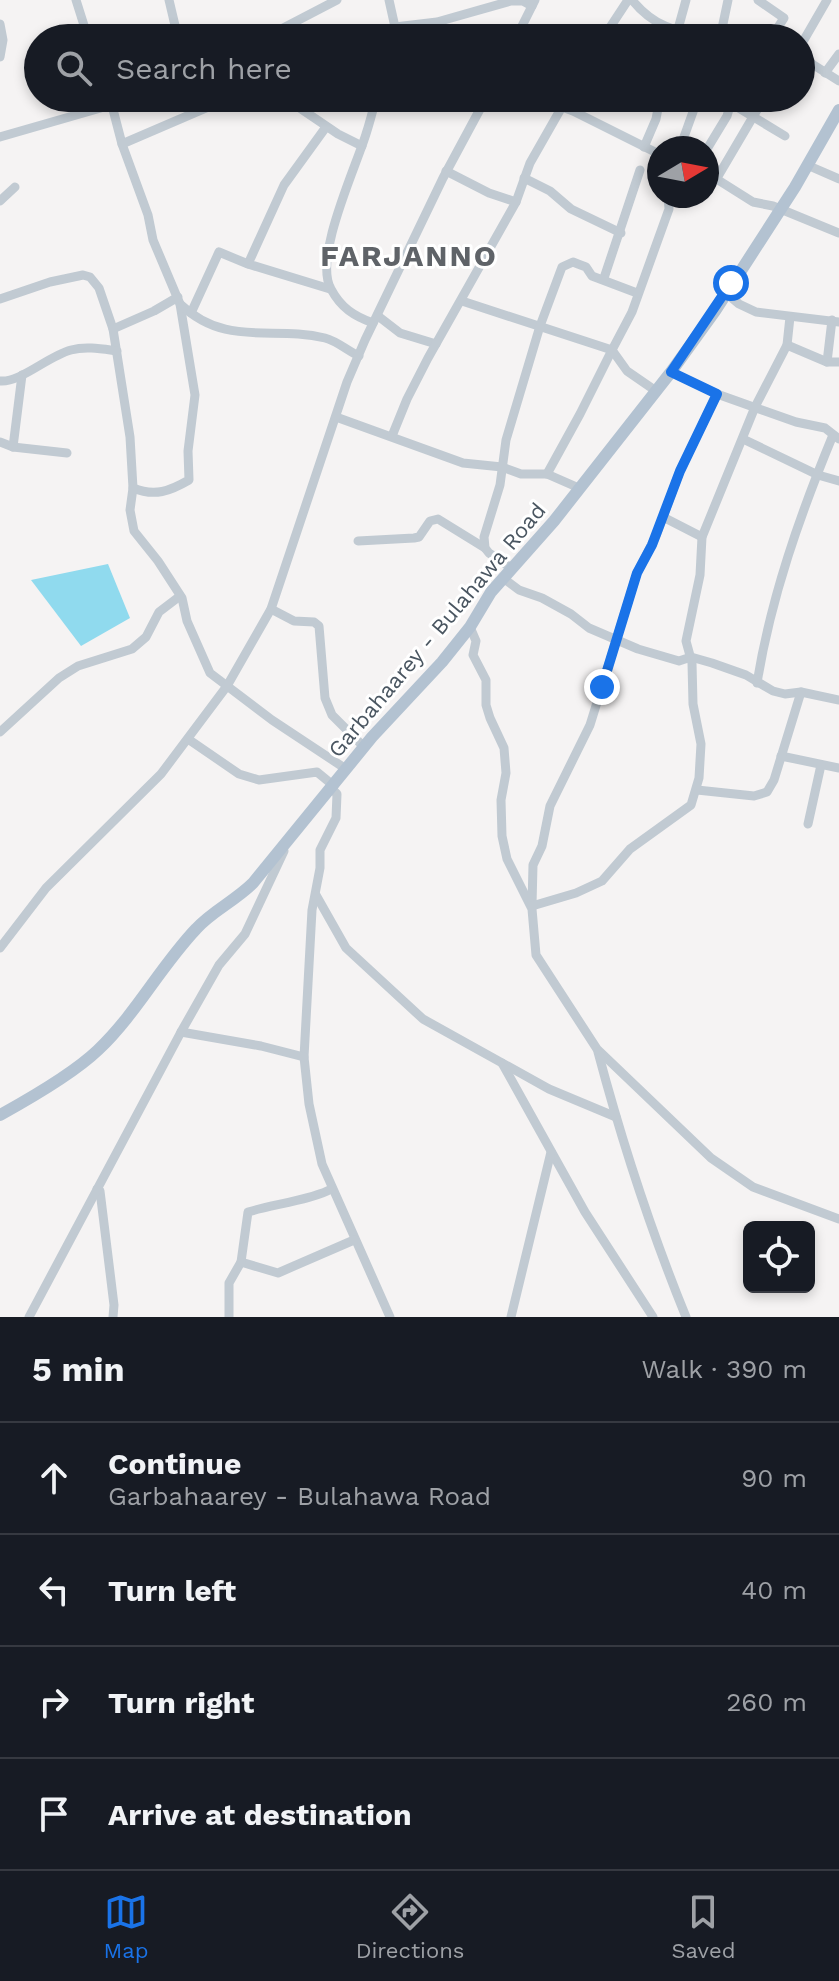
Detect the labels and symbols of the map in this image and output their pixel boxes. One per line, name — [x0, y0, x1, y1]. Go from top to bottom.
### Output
north arrow — [647, 136, 719, 208]
district label: FARJANNO — [320, 238, 498, 273]
route start — [713, 265, 749, 301]
street label: Garbahaarey - Bulahawa Road — [323, 498, 551, 762]
route end — [584, 669, 620, 705]

